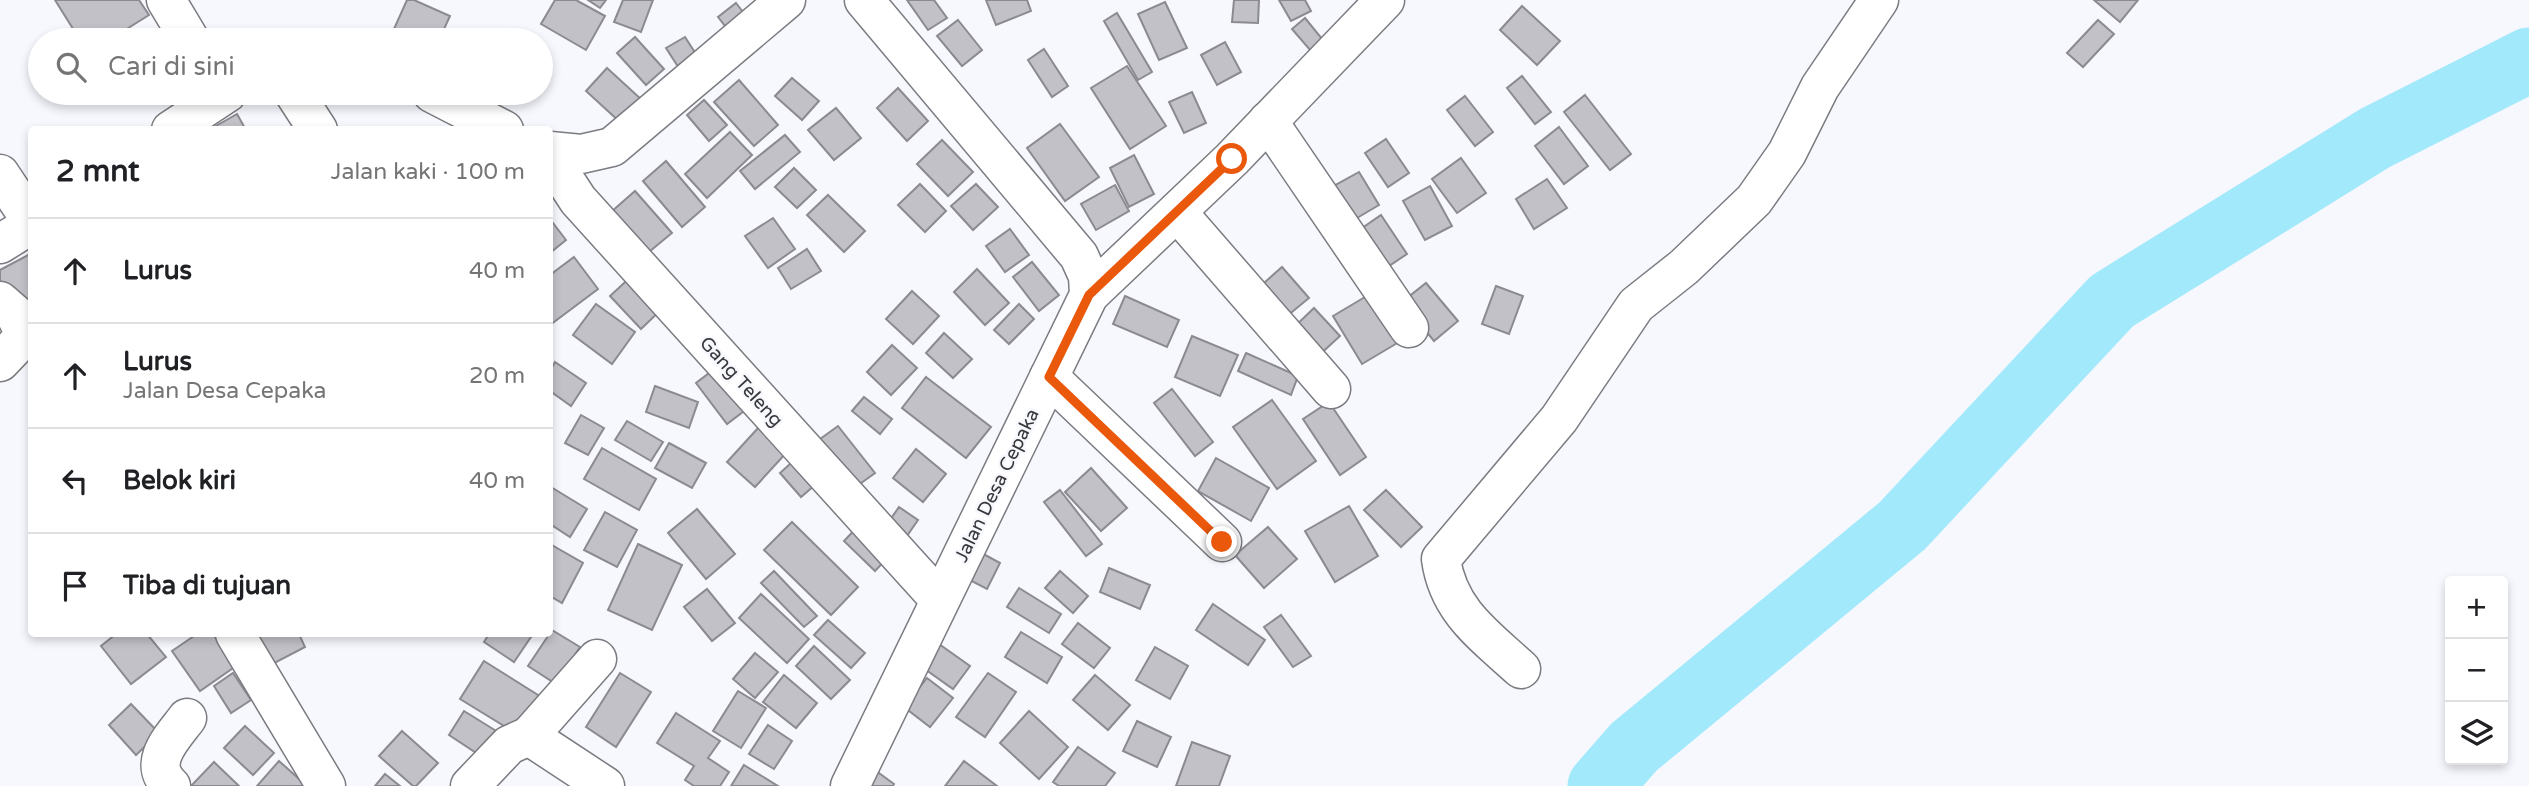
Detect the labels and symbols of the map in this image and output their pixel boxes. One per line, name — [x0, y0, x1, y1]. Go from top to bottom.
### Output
route start — [1216, 143, 1247, 174]
street label: Gang Teleng — [695, 332, 787, 431]
street label: Jalan Desa Cepaka — [950, 405, 1044, 566]
route end — [1206, 526, 1237, 557]

